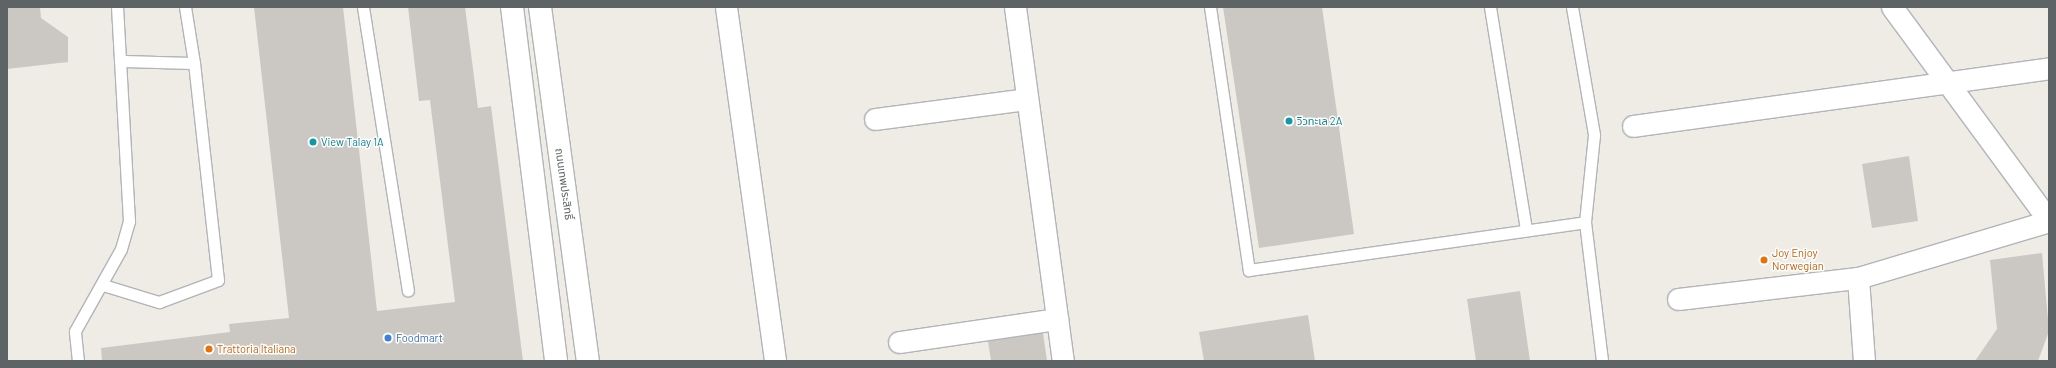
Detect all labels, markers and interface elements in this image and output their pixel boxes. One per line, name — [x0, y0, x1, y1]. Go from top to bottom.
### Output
place label: วิวทะเล 2A — [1297, 114, 1342, 128]
marker: วิวทะเล 2A — [1284, 116, 1294, 126]
place label: View Talay 1A — [321, 135, 384, 149]
marker: View Talay 1A — [308, 137, 318, 147]
street label: ถนนเทพประสิทธิ์ — [552, 147, 576, 221]
place label: Joy Enjoy Norwegian — [1772, 247, 1824, 273]
marker: Joy Enjoy Norwegian — [1759, 255, 1769, 265]
place label: Foodmart — [396, 331, 443, 345]
marker: Foodmart — [383, 333, 393, 343]
place label: Trattoria Italiana — [217, 342, 296, 356]
marker: Trattoria Italiana — [204, 344, 214, 354]

